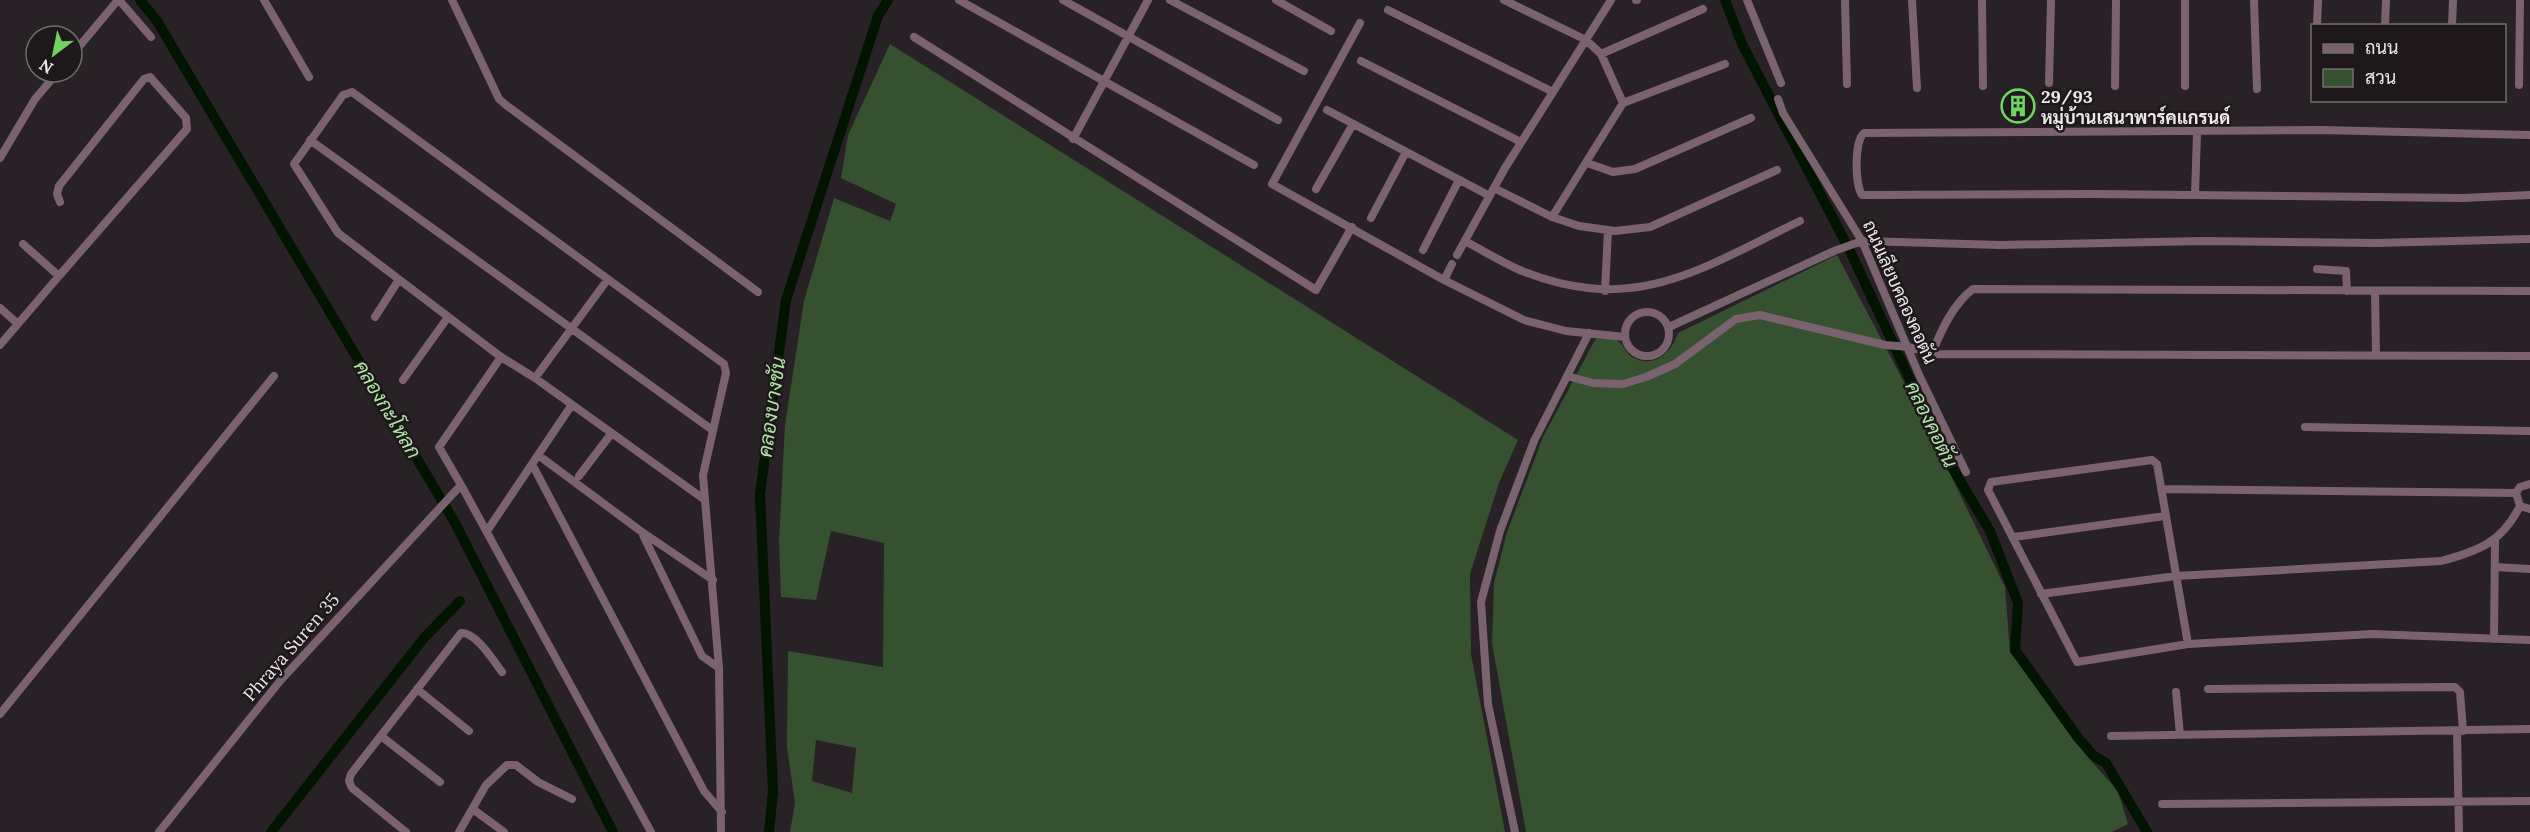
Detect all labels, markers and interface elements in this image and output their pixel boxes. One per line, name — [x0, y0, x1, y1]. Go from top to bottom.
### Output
north arrow — [24, 24, 84, 84]
legend — [2311, 24, 2506, 102]
text: ถนน — [2365, 36, 2398, 59]
text: N — [36, 55, 57, 78]
text: สวน — [2365, 66, 2396, 89]
place label: 29/93 หมู่บ้านเสนาพาร์คแกรนด์ — [2041, 85, 2231, 131]
building icon: 29/93 หมู่บ้านเสนาพาร์คแกรนด์ — [2000, 88, 2036, 124]
street label: ถนนเลียบคลองคอตัน — [1858, 216, 1943, 368]
water label: คลองกะโหลก — [349, 355, 427, 463]
water label: คลองบางชัน — [752, 355, 790, 459]
water label: คลองคอตัน — [1900, 377, 1964, 472]
street label: Phraya Suren 35 — [238, 588, 344, 706]

